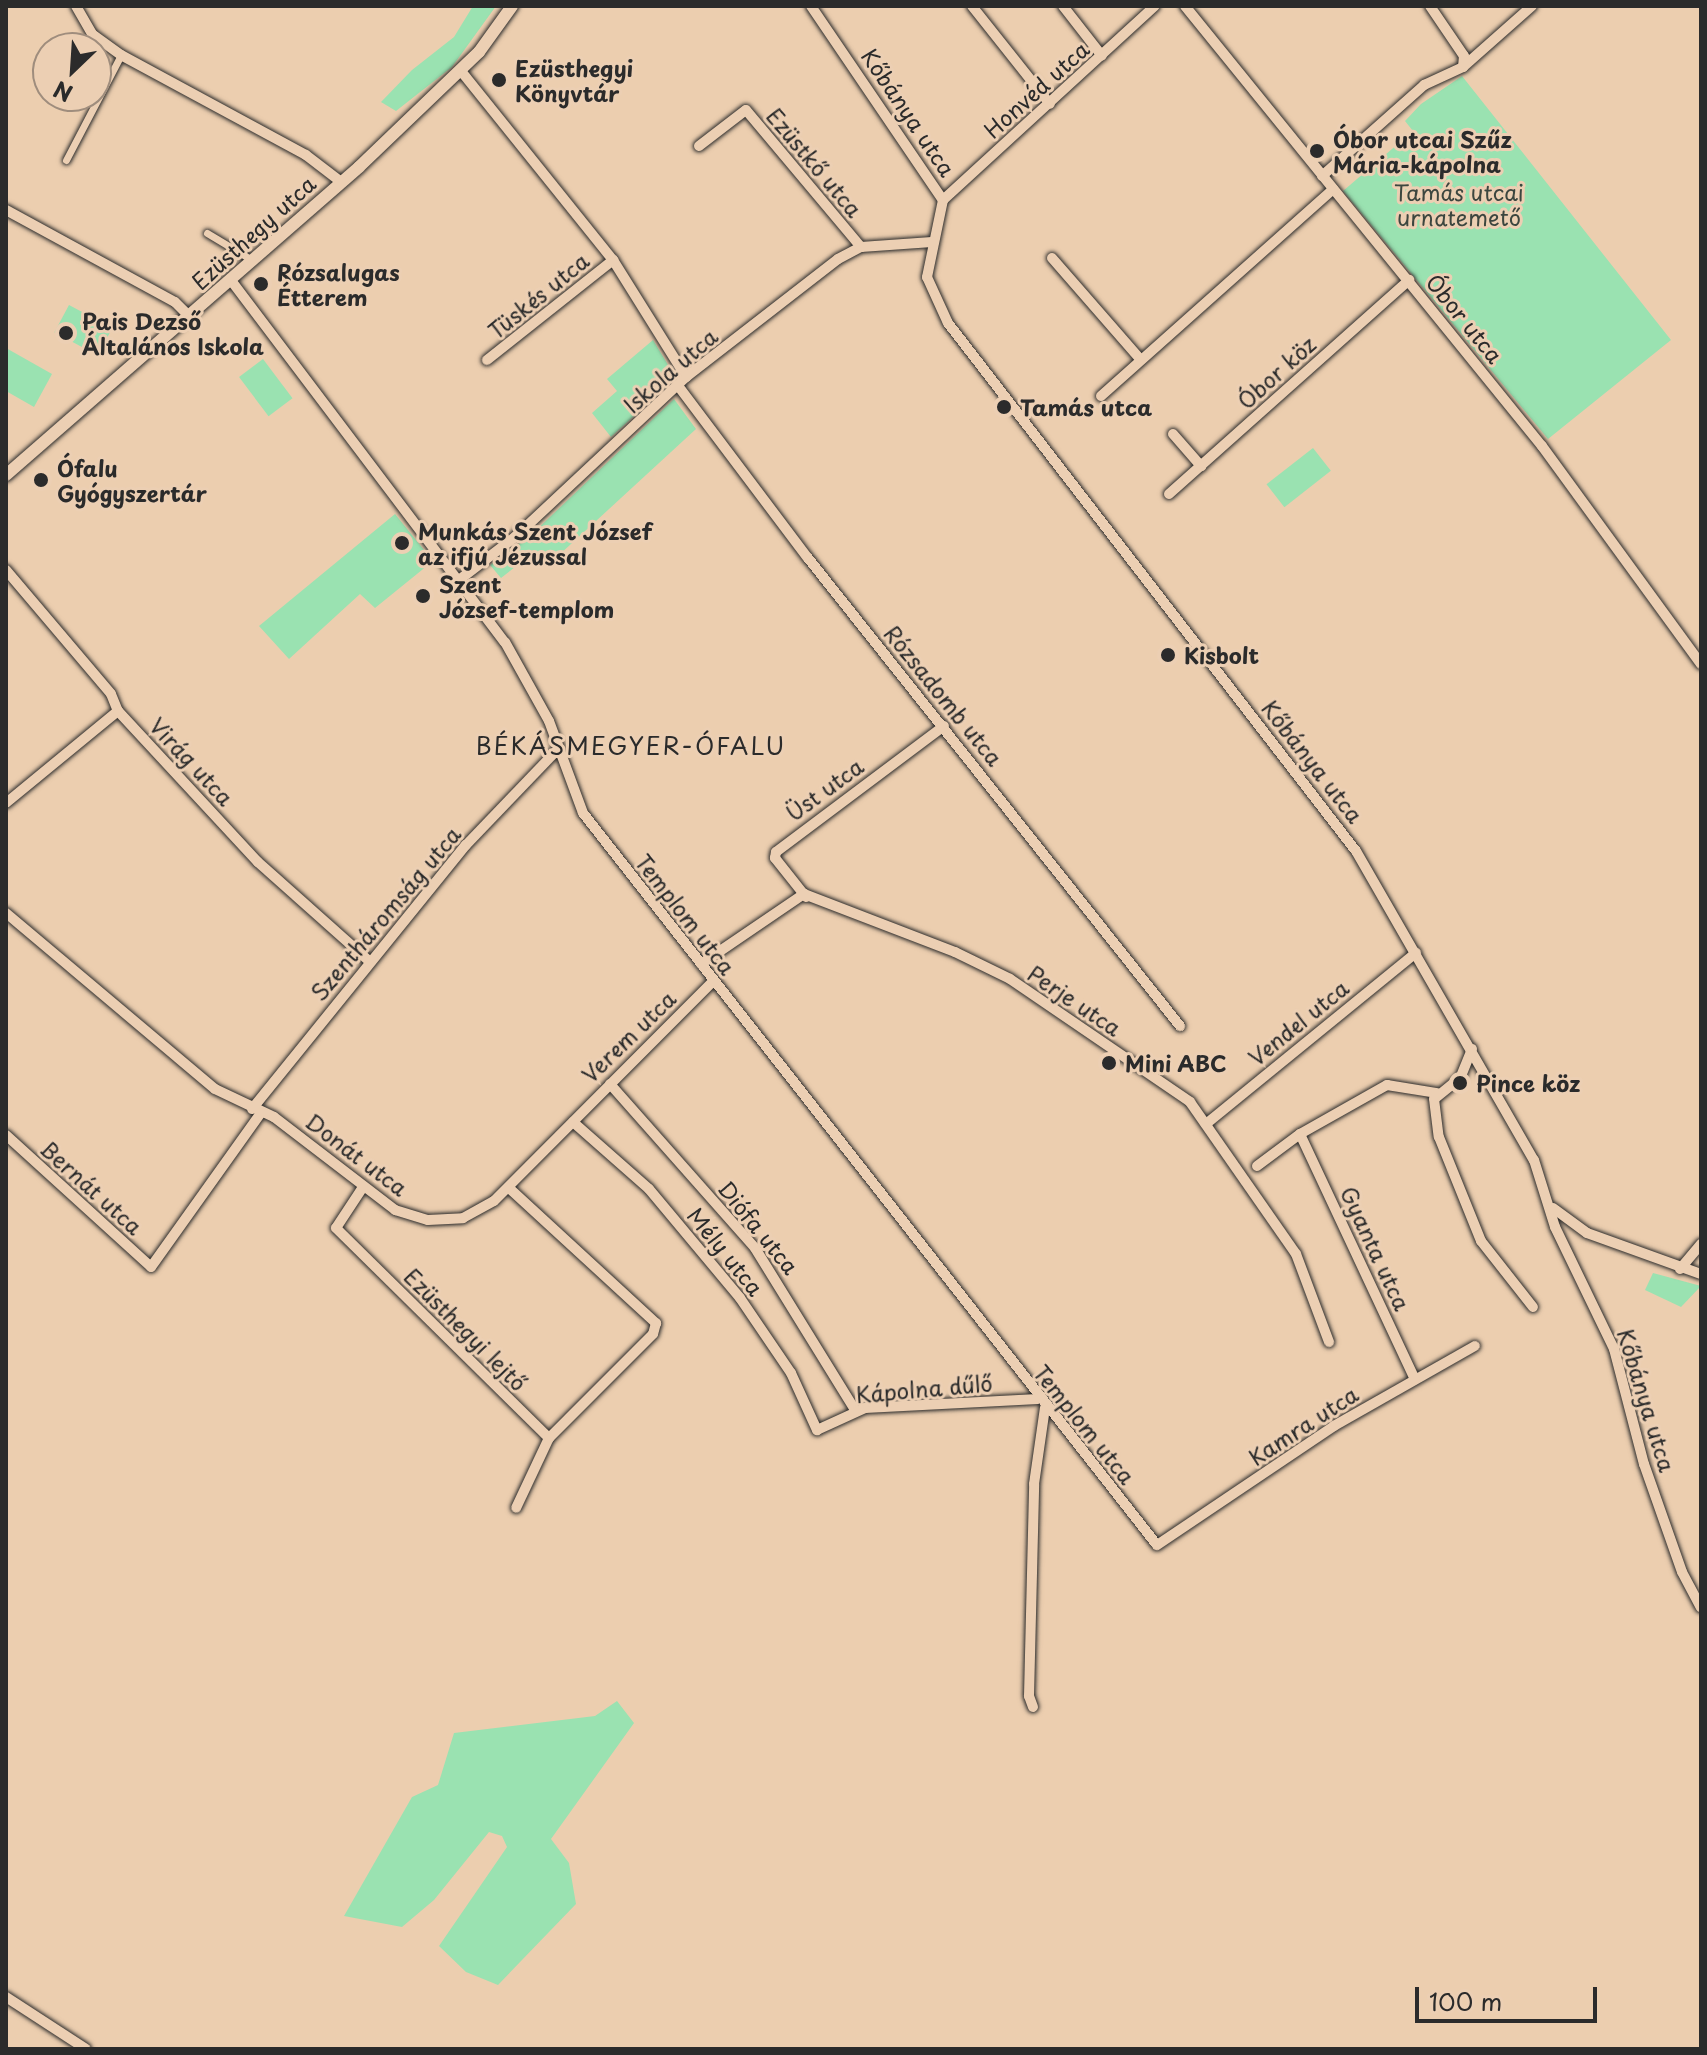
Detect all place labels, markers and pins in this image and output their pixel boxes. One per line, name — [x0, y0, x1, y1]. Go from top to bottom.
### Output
place label: Ezüsthegyi Könyvtár — [515, 54, 633, 106]
marker: Ezüsthegyi Könyvtár — [490, 71, 508, 89]
place label: Óbor utcai Szűz Mária-kápolna — [1333, 125, 1511, 176]
marker: Óbor utcai Szűz Mária-kápolna — [1308, 142, 1326, 160]
place label: Rózsalugas Étterem — [277, 258, 400, 310]
marker: Rózsalugas Étterem — [252, 275, 270, 293]
place label: Pais Dezső Általános Iskola — [82, 307, 264, 358]
marker: Pais Dezső Általános Iskola — [57, 324, 75, 342]
place label: Tamás utca — [1020, 394, 1152, 420]
marker: Tamás utca — [995, 398, 1013, 416]
place label: Ófalu Gyógyszertár — [57, 454, 207, 506]
marker: Ófalu Gyógyszertár — [32, 471, 50, 489]
place label: Munkás Szent József az ifjú Jézussal — [418, 517, 652, 568]
marker: Munkás Szent József az ifjú Jézussal — [393, 534, 411, 552]
place label: Szent József-templom — [439, 570, 614, 622]
marker: Szent József-templom — [414, 587, 432, 605]
place label: Kisbolt — [1184, 642, 1259, 668]
marker: Kisbolt — [1159, 646, 1177, 664]
place label: Mini ABC — [1125, 1050, 1227, 1076]
marker: Mini ABC — [1100, 1054, 1118, 1072]
place label: Pince köz — [1476, 1070, 1580, 1096]
marker: Pince köz — [1451, 1074, 1469, 1092]

